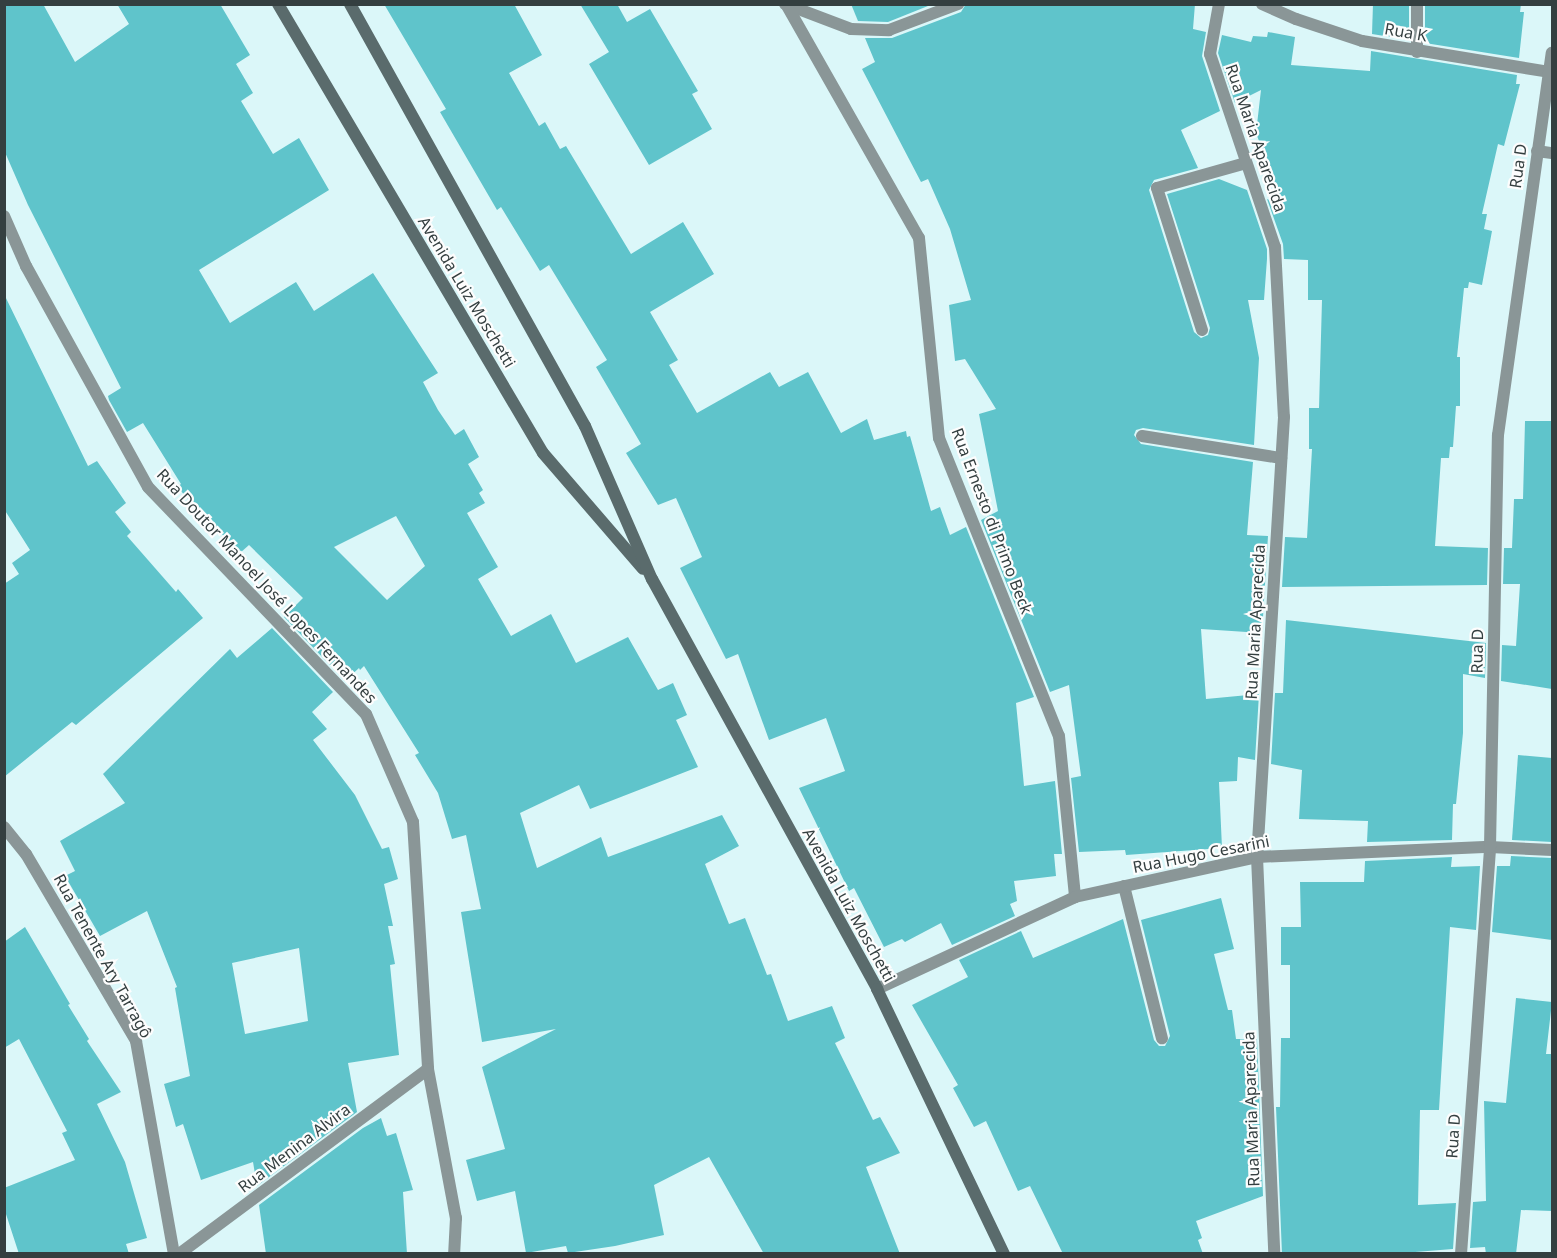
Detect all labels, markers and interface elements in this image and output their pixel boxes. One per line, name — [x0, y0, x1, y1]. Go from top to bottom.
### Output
street label: Rua K — [1383, 19, 1429, 45]
street label: Rua Maria Aparecida — [1222, 61, 1290, 215]
street label: Rua D — [1505, 143, 1531, 189]
street label: Avenida Luiz Moschetti — [414, 213, 520, 371]
street label: Rua Ernesto di Primo Beck — [948, 425, 1036, 617]
street label: Rua Doutor Manoel José Lopes Fernandes — [153, 465, 381, 707]
street label: Rua Maria Aparecida — [1241, 544, 1269, 700]
street label: Rua D — [1467, 629, 1487, 673]
street label: Avenida Luiz Moschetti — [799, 825, 899, 985]
street label: Rua Hugo Cesarini — [1131, 831, 1271, 877]
street label: Rua Tenente Ary Tarragô — [50, 871, 156, 1041]
street label: Rua Maria Aparecida — [1239, 1031, 1263, 1187]
street label: Rua Menina Alvira — [234, 1100, 354, 1196]
street label: Rua D — [1442, 1113, 1464, 1159]

